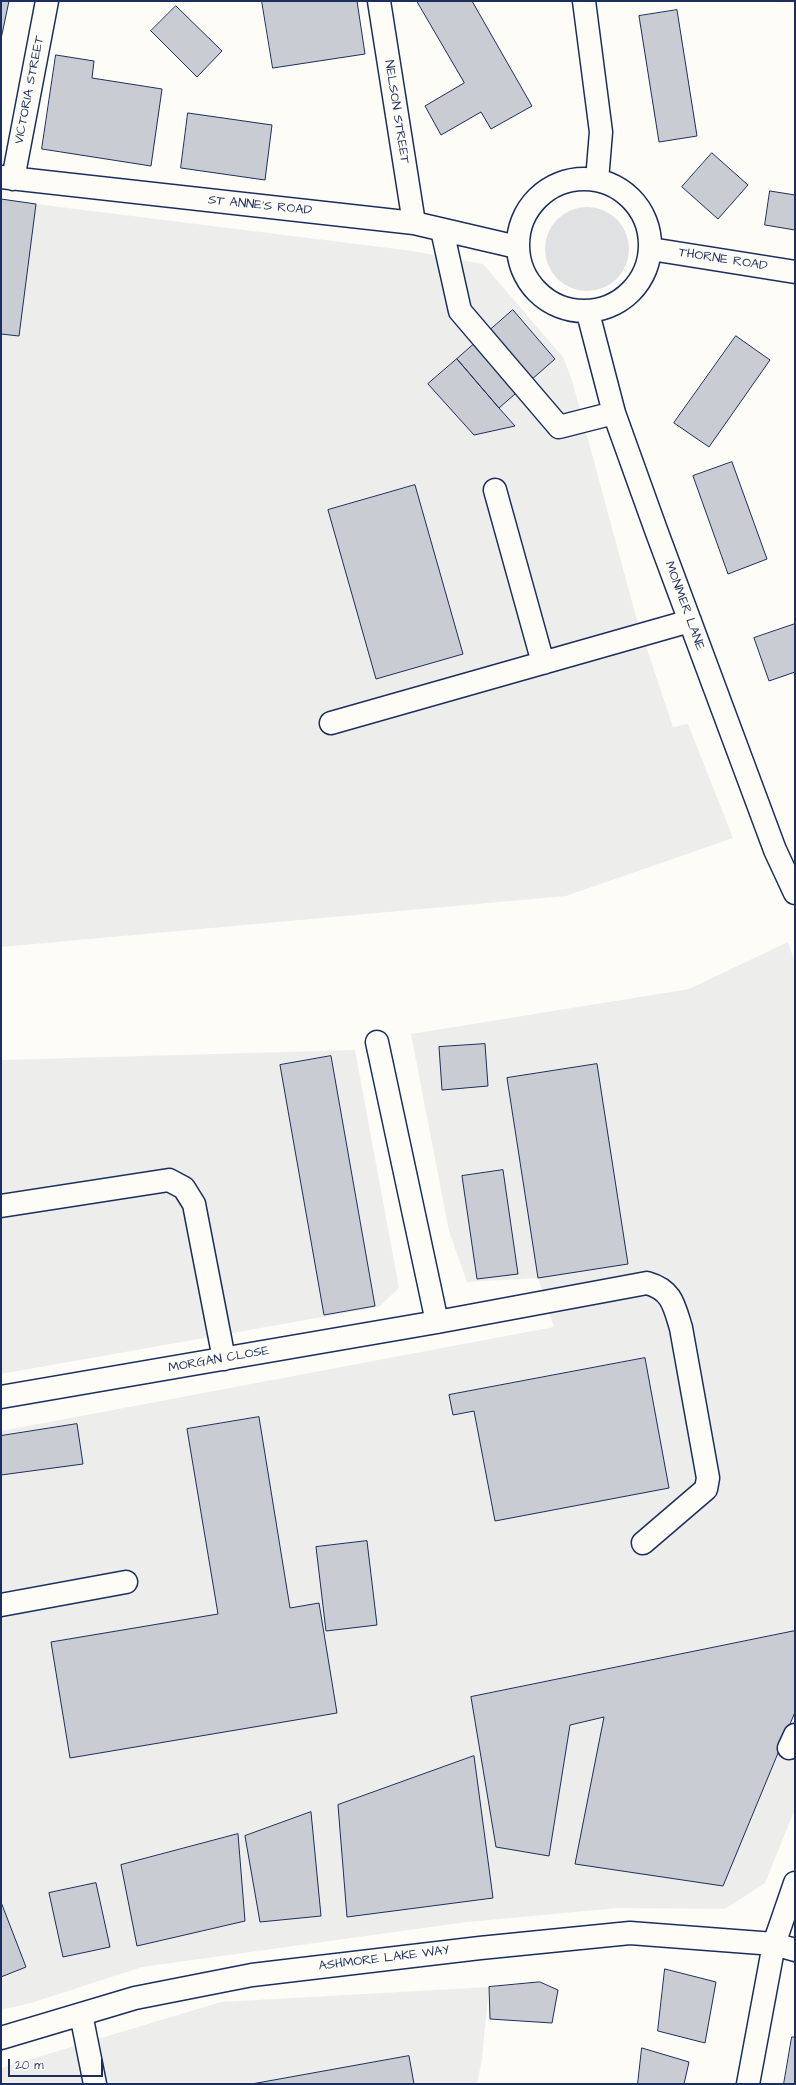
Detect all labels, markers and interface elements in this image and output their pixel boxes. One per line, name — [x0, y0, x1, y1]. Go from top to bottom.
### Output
street label: VICTORIA STREET — [12, 34, 48, 146]
street label: NELSON STREET — [380, 59, 412, 165]
street label: ST ANNE'S ROAD — [207, 193, 313, 219]
street label: THORNE ROAD — [677, 245, 769, 275]
street label: MONMER LANE — [661, 559, 707, 653]
street label: MORGAN CLOSE — [167, 1343, 271, 1377]
street label: ASHMORE LAKE WAY — [318, 1943, 450, 1975]
scale bar — [10, 2051, 105, 2077]
text: 20 m — [15, 2057, 44, 2074]

